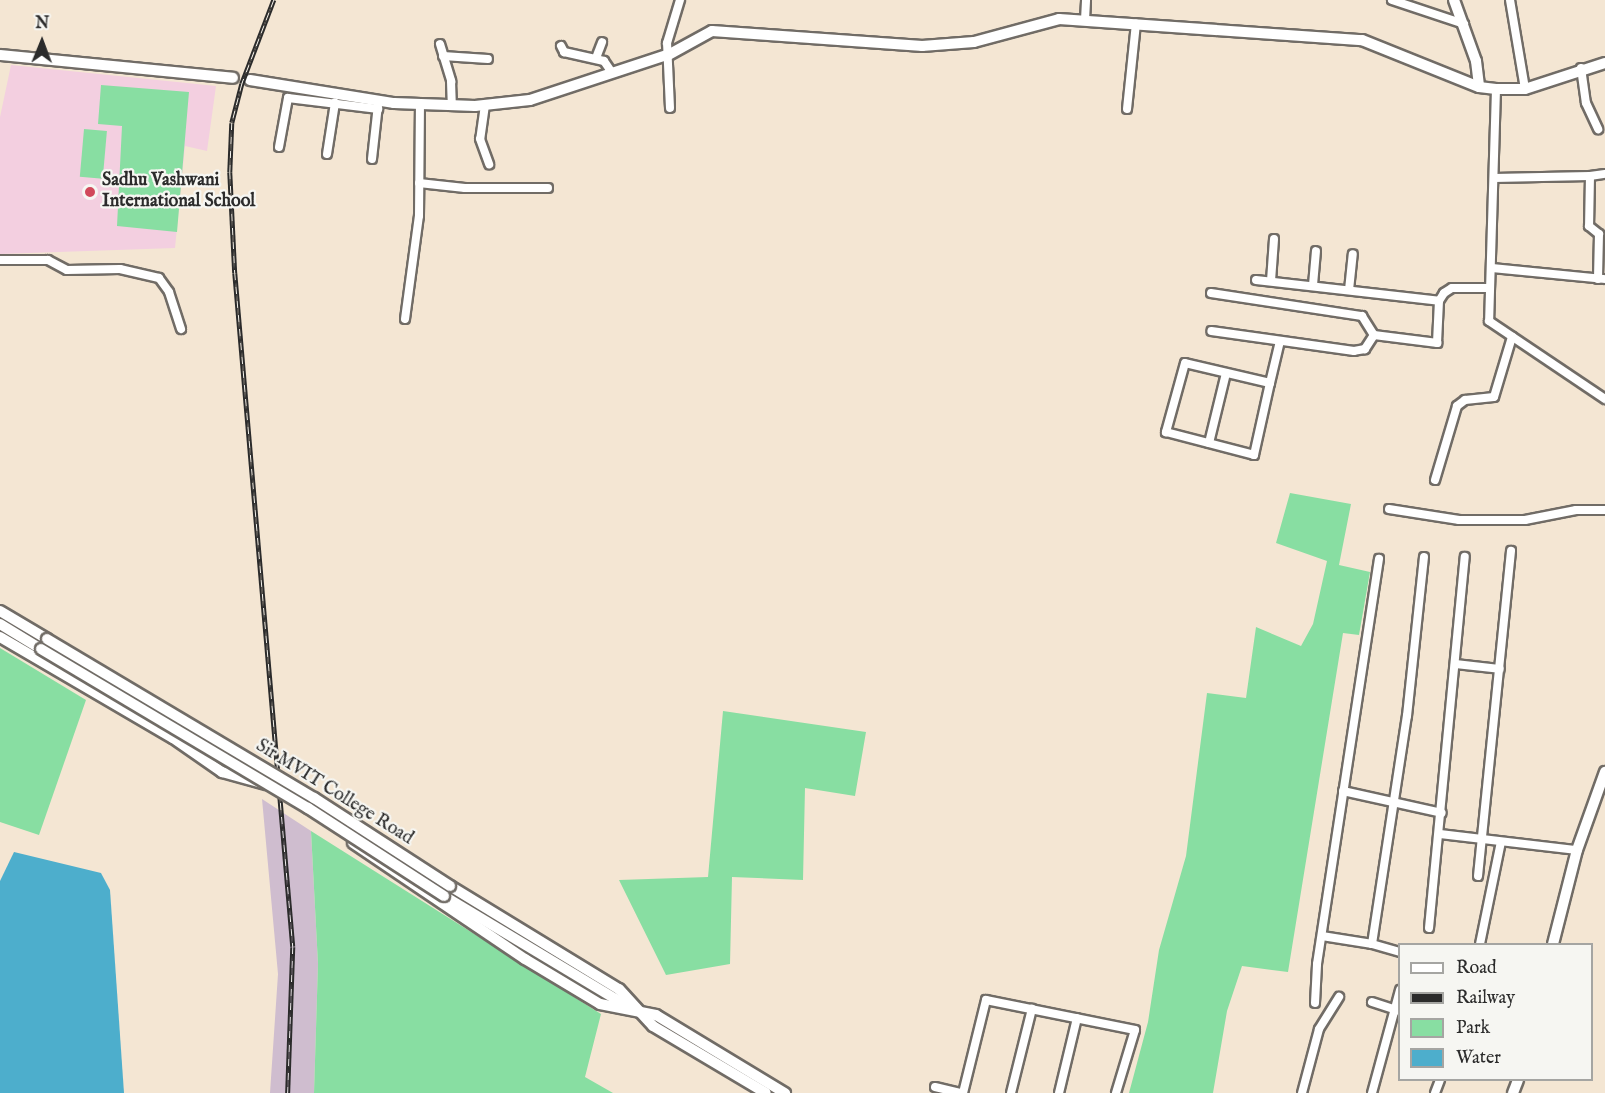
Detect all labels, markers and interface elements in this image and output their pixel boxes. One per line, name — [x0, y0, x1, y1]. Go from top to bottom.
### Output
north arrow — [12, 12, 72, 72]
text: N — [35, 14, 49, 34]
place label: Sadhu Vashwani International School — [102, 171, 255, 213]
marker: Sadhu Vashwani International School — [83, 185, 97, 199]
street label: Sir MVIT College Road — [251, 736, 417, 850]
legend — [1398, 943, 1593, 1081]
text: Road — [1456, 957, 1497, 980]
text: Railway — [1456, 987, 1515, 1010]
text: Park — [1456, 1017, 1490, 1040]
text: Water — [1456, 1047, 1501, 1070]

